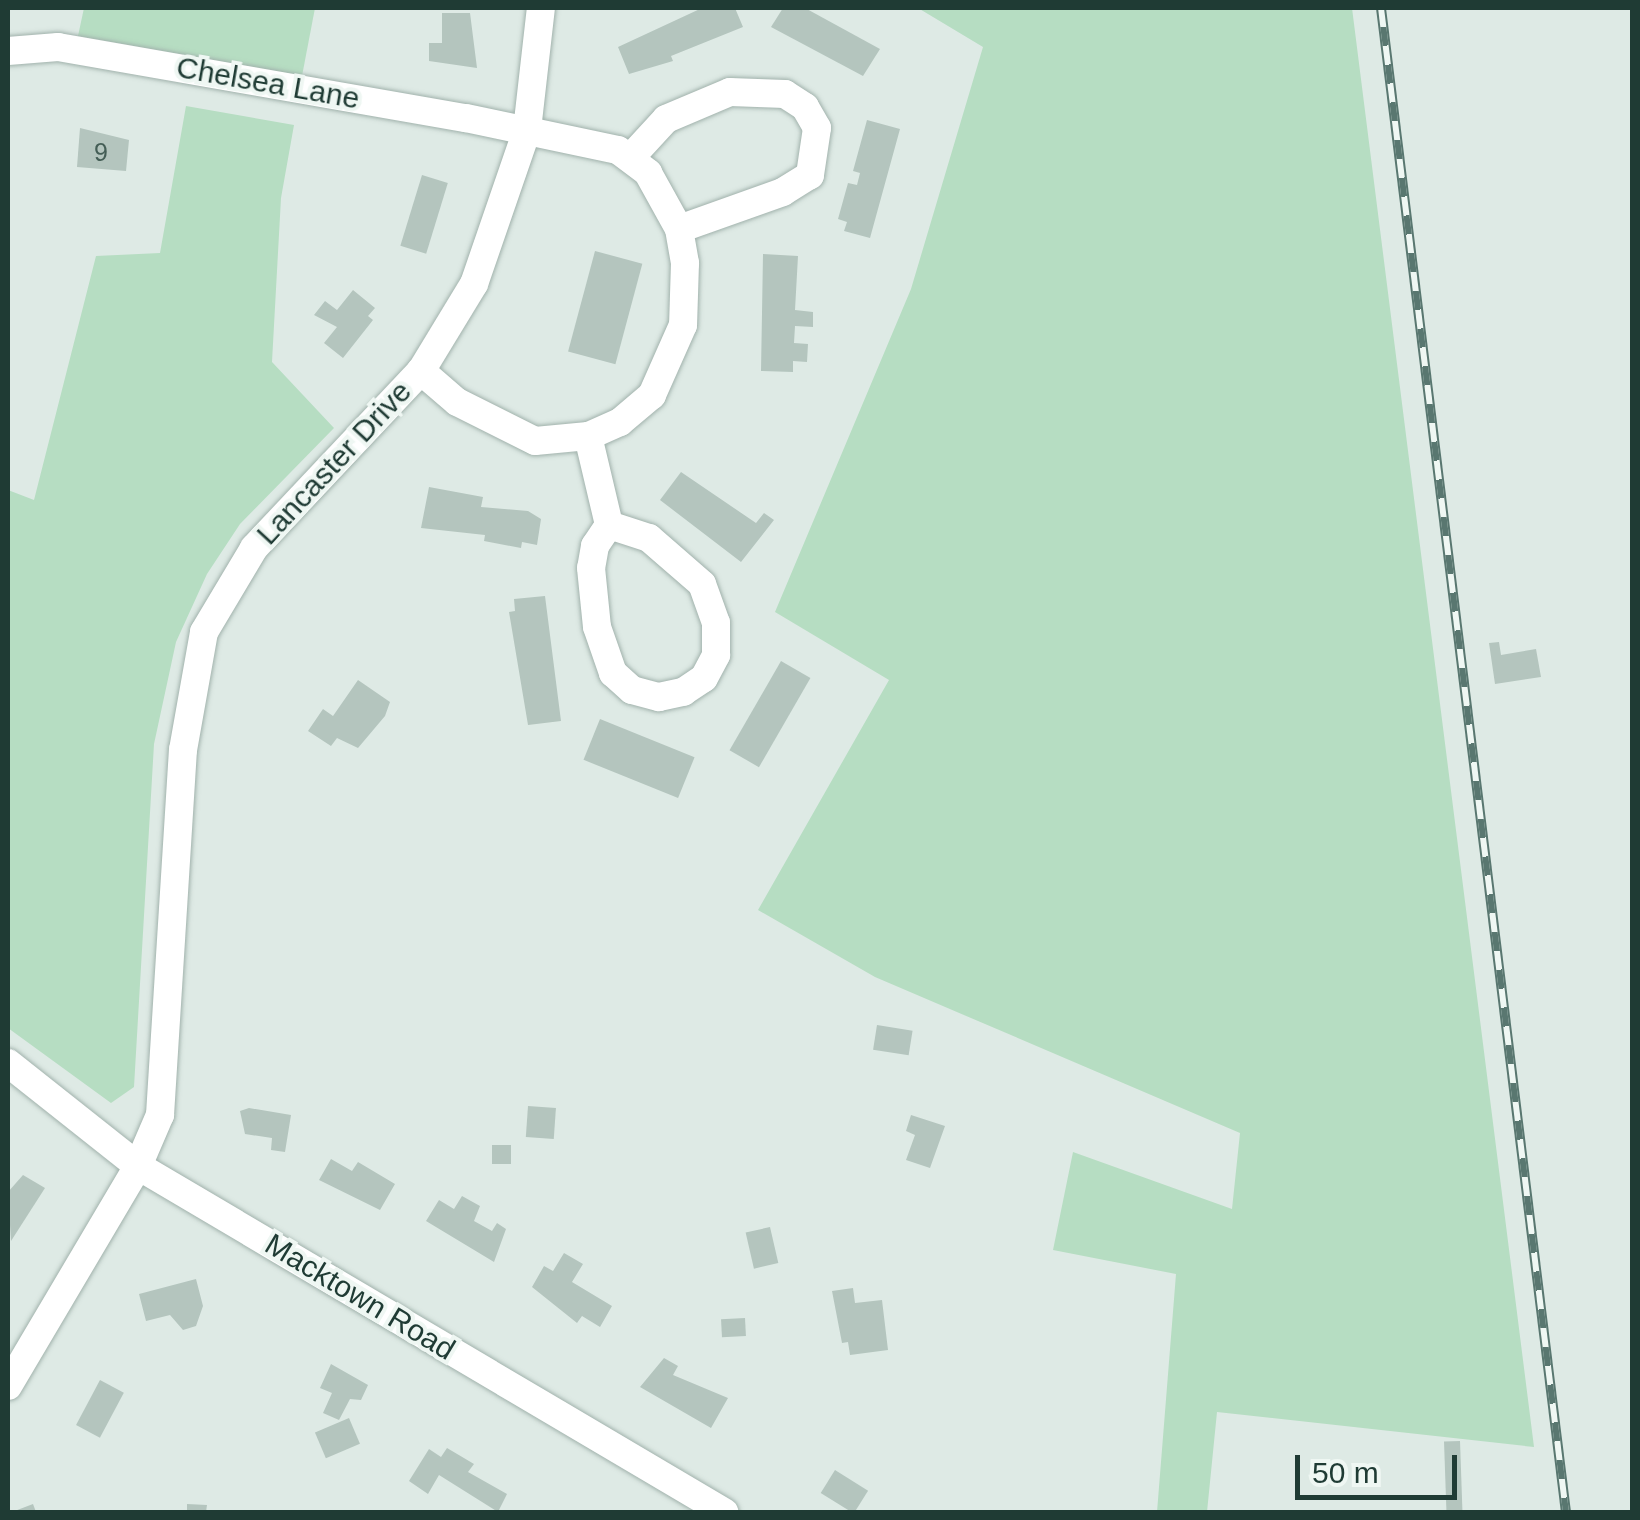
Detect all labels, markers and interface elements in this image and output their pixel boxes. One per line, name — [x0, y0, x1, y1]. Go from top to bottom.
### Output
street label: Chelsea Lane — [174, 49, 362, 117]
house number: 9 — [94, 137, 108, 167]
street label: Lancaster Drive — [249, 374, 419, 552]
street label: Macktown Road — [259, 1226, 461, 1368]
scale bar — [1300, 1435, 1462, 1497]
text: 50 m — [1312, 1456, 1379, 1489]

